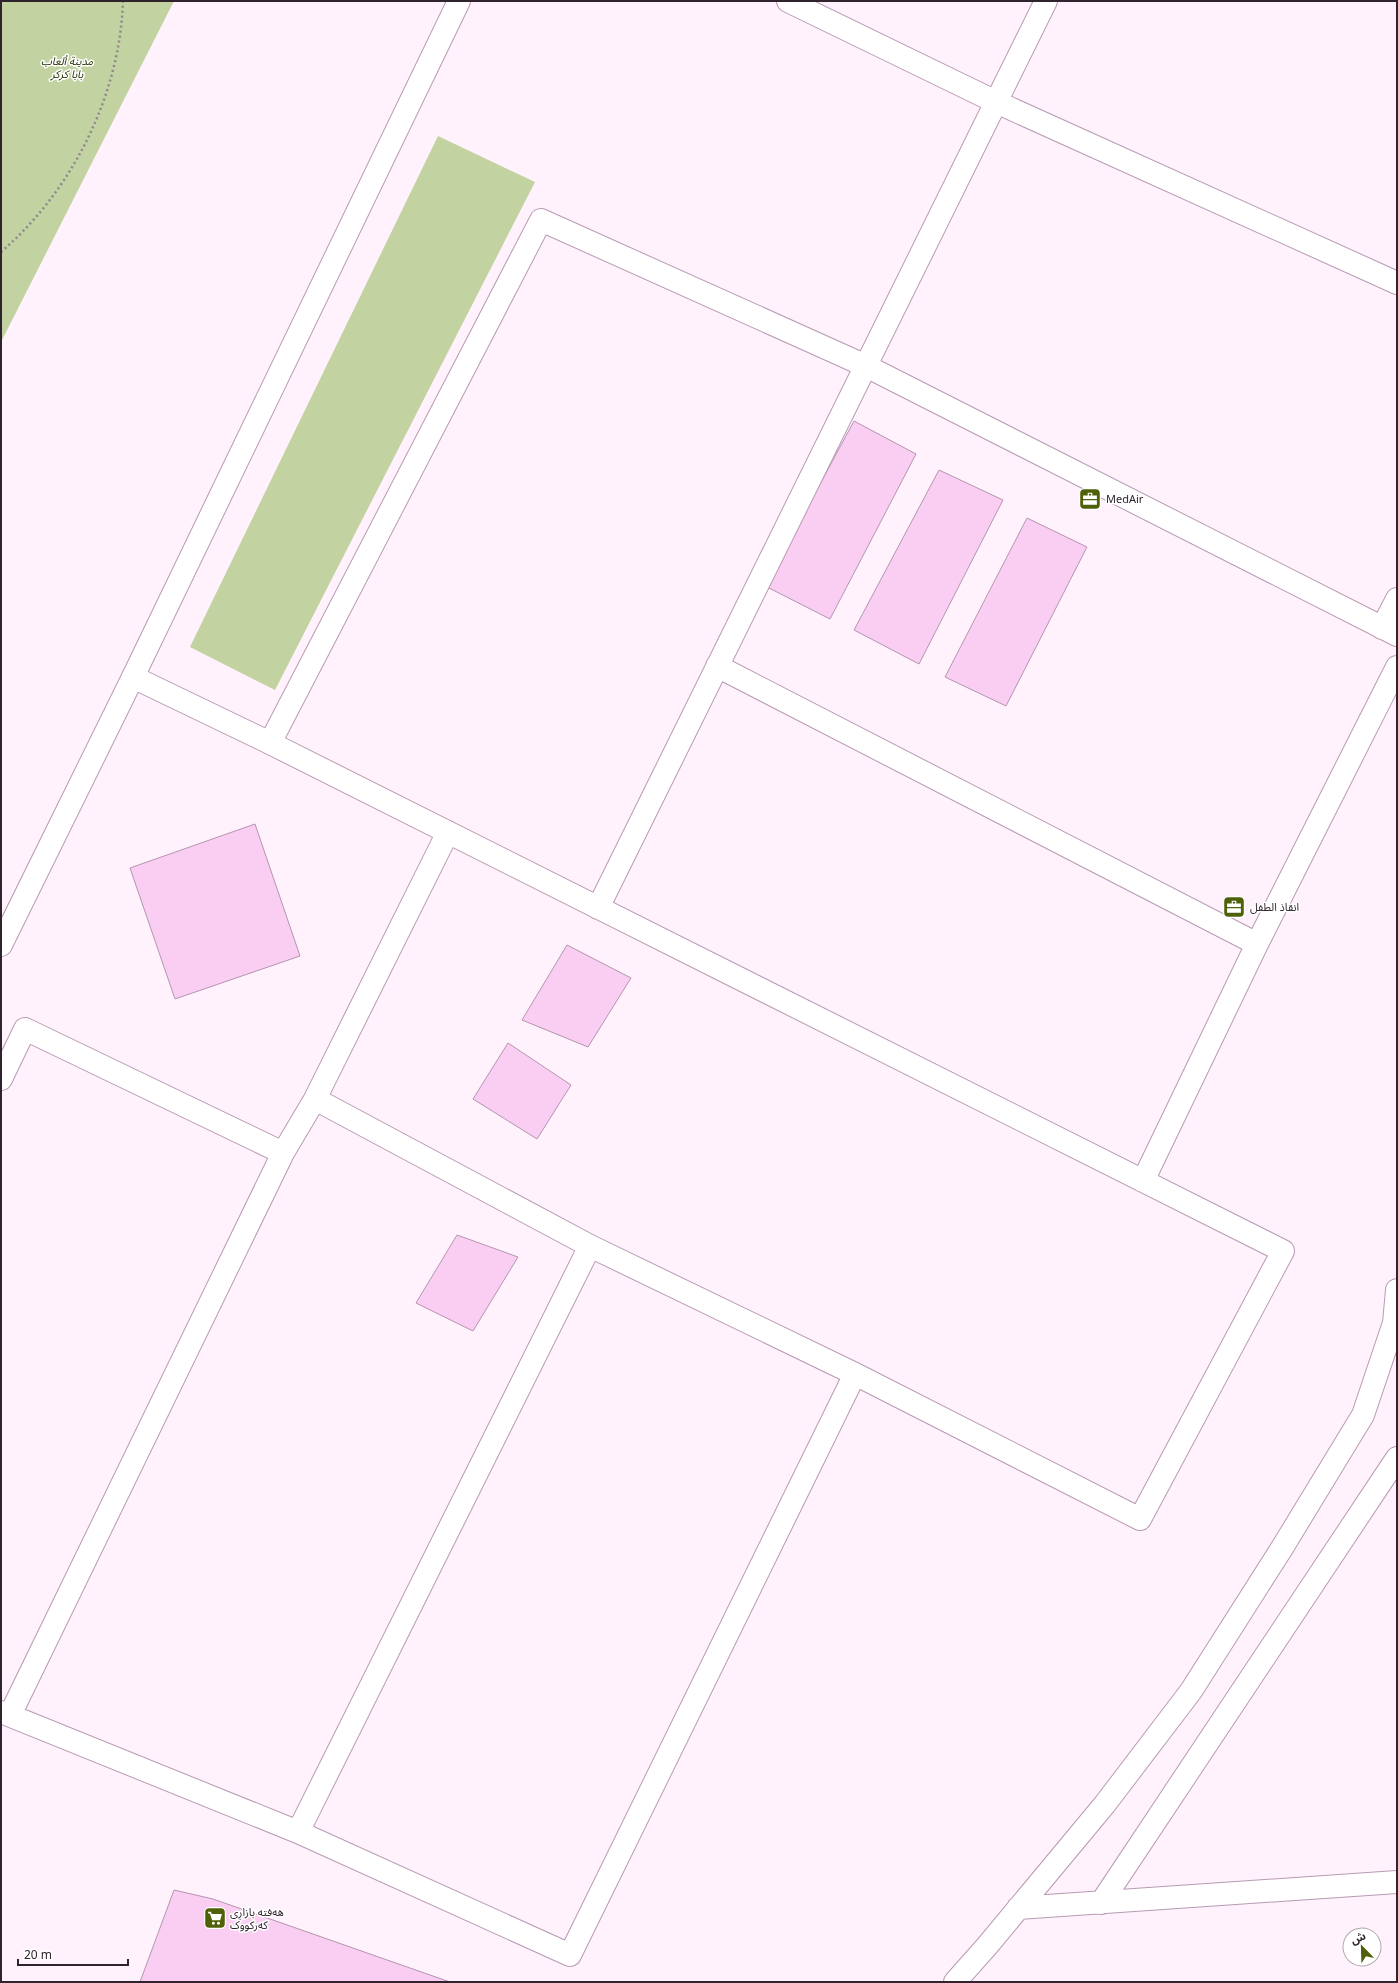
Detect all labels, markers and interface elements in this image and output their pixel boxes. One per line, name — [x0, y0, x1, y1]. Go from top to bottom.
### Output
park label: مدينة ألعاب بابا كركر — [41, 50, 93, 86]
office icon: MedAir — [1077, 486, 1103, 512]
place label: MedAir — [1106, 488, 1144, 511]
office icon: انقاذ الطفل — [1221, 894, 1247, 920]
place label: انقاذ الطفل — [1250, 896, 1299, 919]
place label: هەفتە بازاڕی کەرکووک — [230, 1901, 284, 1937]
supermarket icon: هەفتە بازاڕی کەرکووک — [202, 1905, 228, 1931]
text: ش — [1347, 1925, 1370, 1952]
north arrow — [1342, 1927, 1382, 1967]
scale bar — [18, 1941, 128, 1967]
text: 20 m — [24, 1943, 52, 1968]

